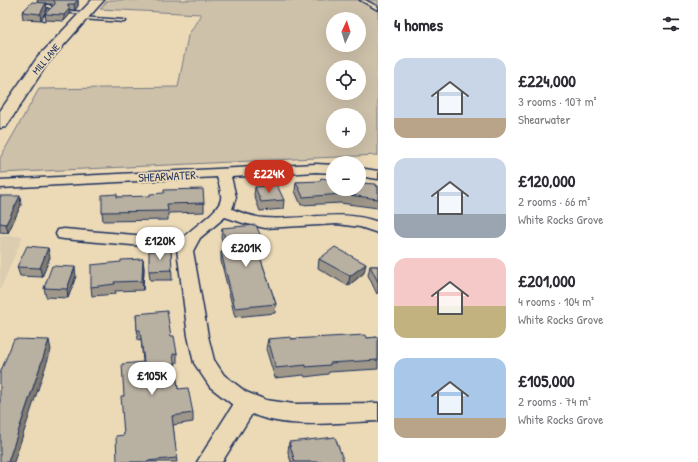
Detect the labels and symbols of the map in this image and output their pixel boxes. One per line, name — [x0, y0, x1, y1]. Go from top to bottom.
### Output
north arrow — [326, 12, 366, 52]
street label: MILL LANE — [29, 40, 63, 77]
pin: £224K — [241, 160, 297, 194]
street label: SHEARWATER — [138, 166, 197, 186]
pin: £120K — [132, 227, 188, 261]
pin: £201K — [218, 234, 274, 268]
pin: £105K — [124, 362, 180, 396]

